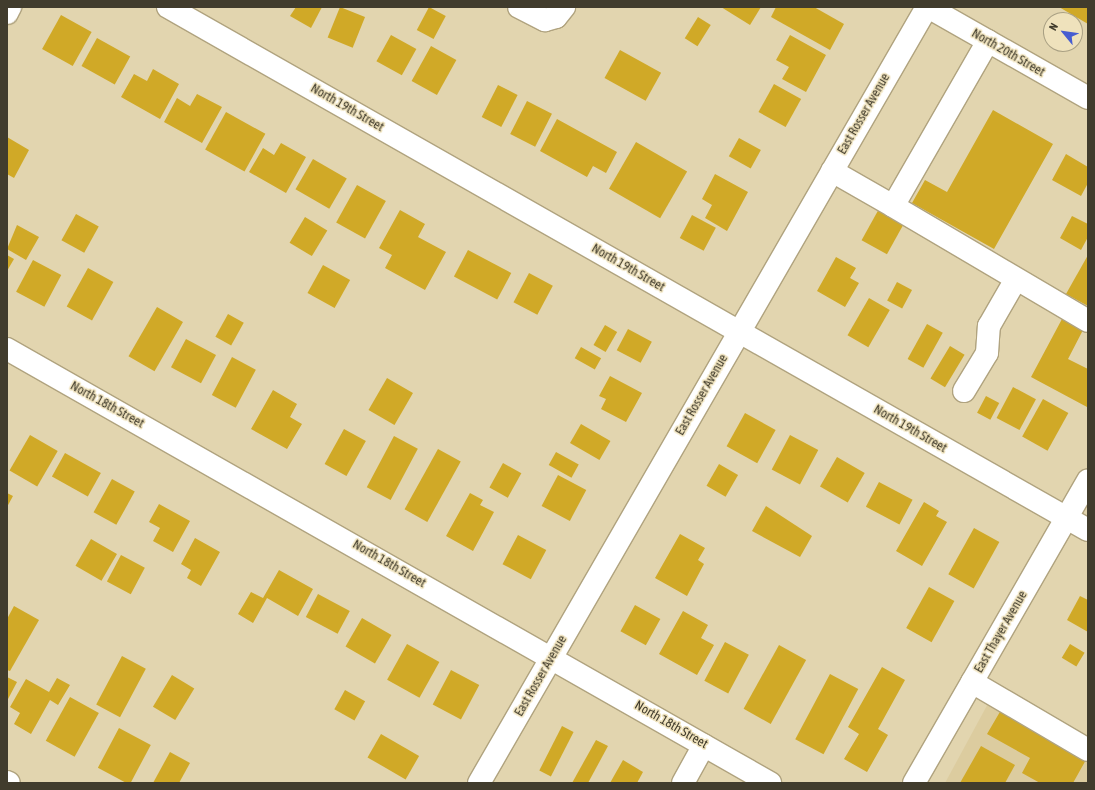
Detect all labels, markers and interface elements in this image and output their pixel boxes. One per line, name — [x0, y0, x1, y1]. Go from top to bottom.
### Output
north arrow — [1043, 12, 1083, 52]
text: N — [1047, 21, 1060, 32]
street label: North 20th Street — [969, 26, 1047, 80]
street label: East Rosser Avenue — [834, 71, 894, 157]
street label: North 19th Street — [308, 81, 386, 135]
street label: North 19th Street — [589, 241, 667, 295]
street label: East Rosser Avenue — [672, 352, 732, 438]
street label: North 18th Street — [67, 378, 147, 432]
street label: North 19th Street — [871, 402, 949, 456]
street label: North 18th Street — [350, 537, 428, 591]
street label: East Thayer Avenue — [971, 588, 1031, 676]
street label: East Rosser Avenue — [511, 633, 571, 719]
street label: North 18th Street — [632, 698, 710, 752]

